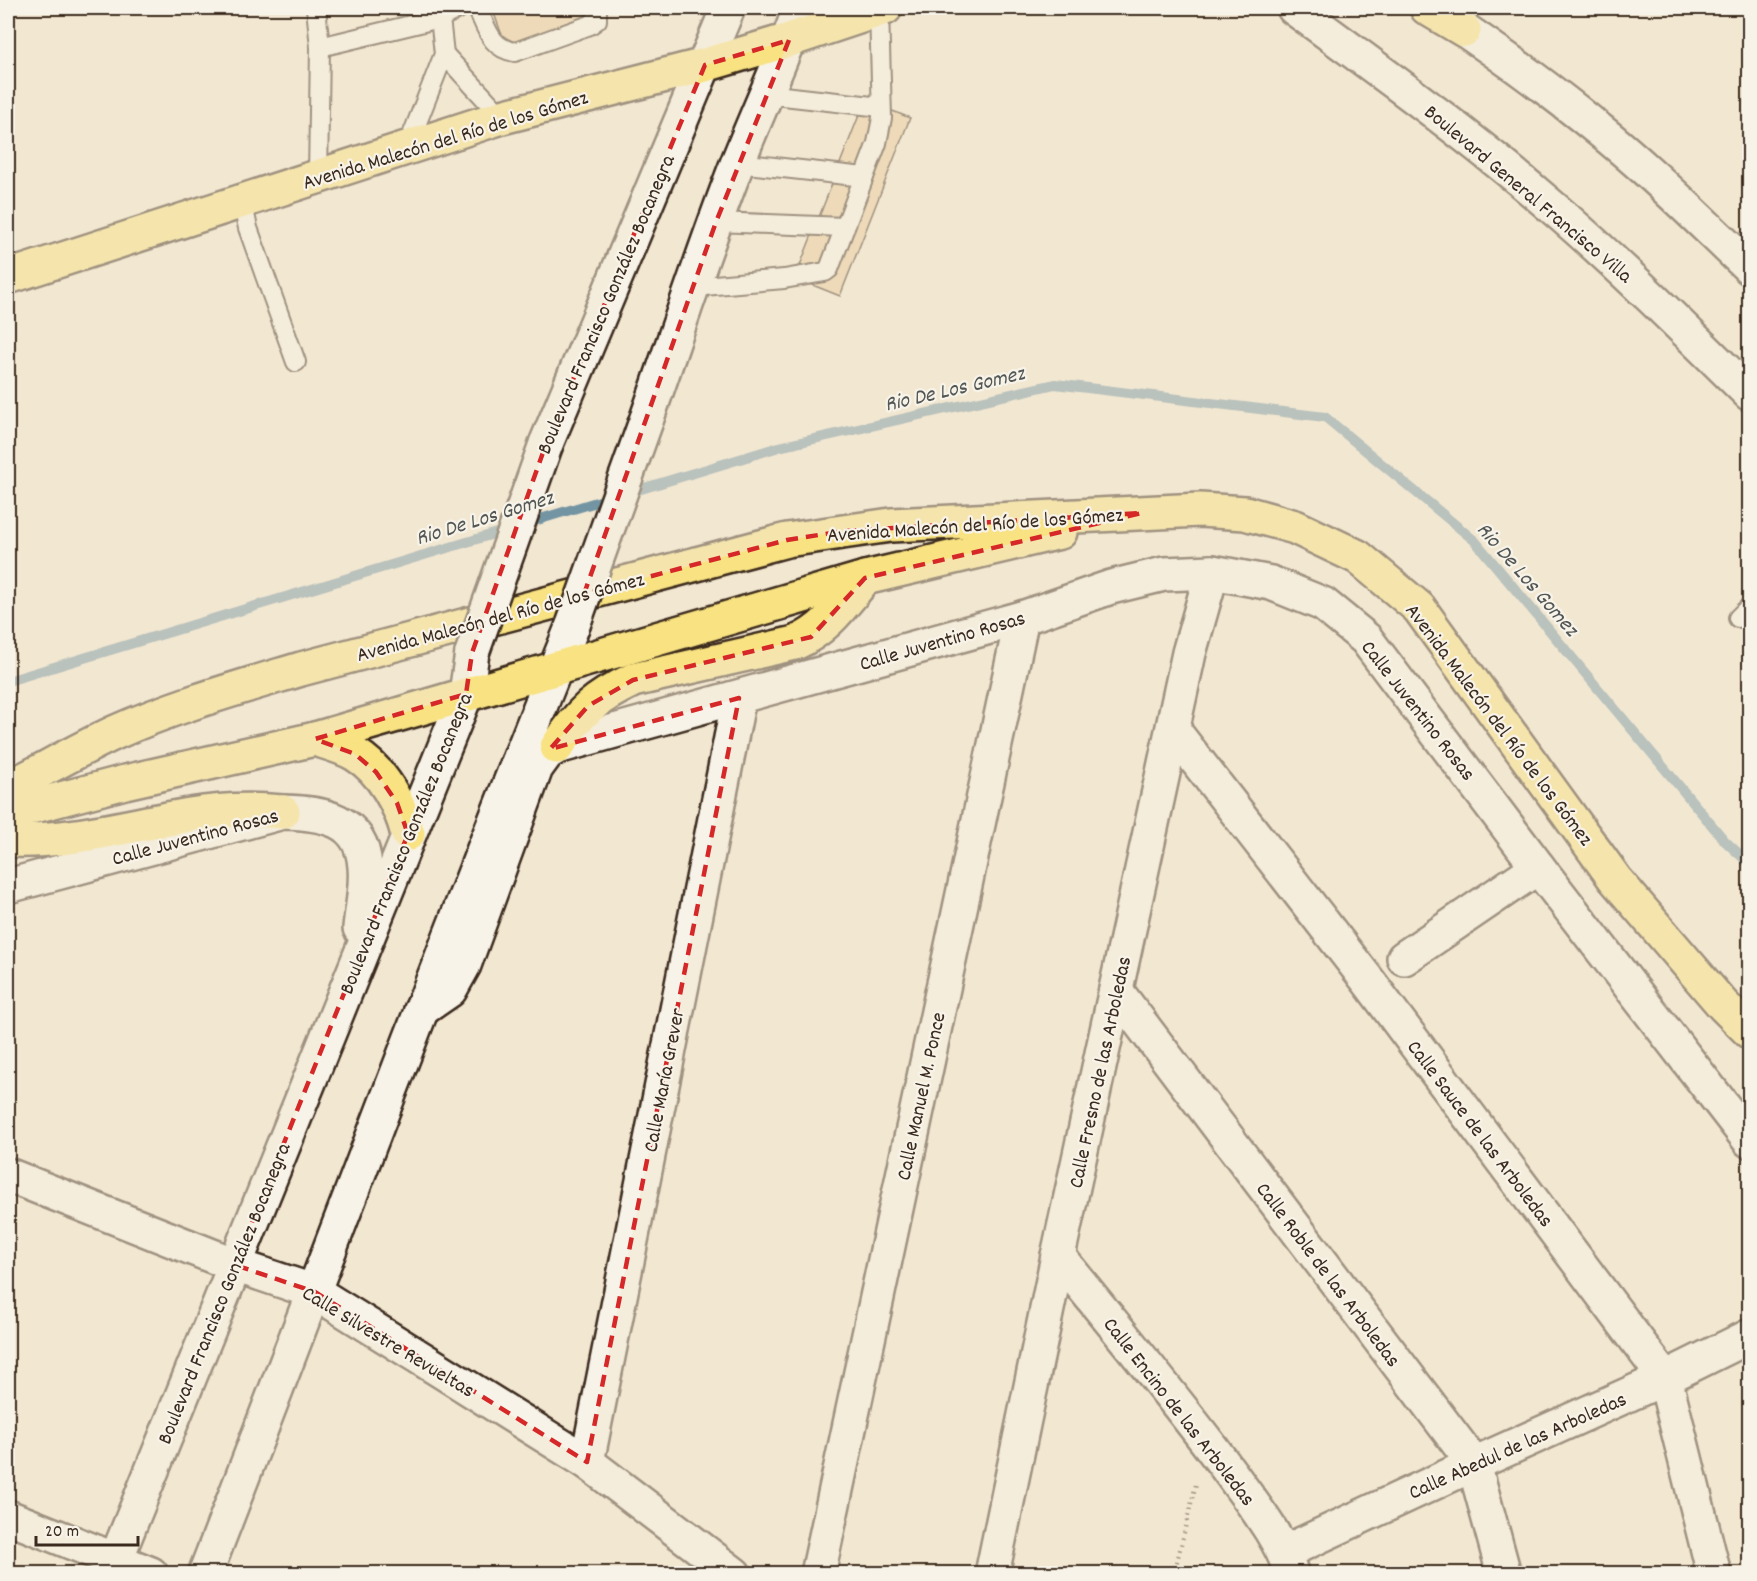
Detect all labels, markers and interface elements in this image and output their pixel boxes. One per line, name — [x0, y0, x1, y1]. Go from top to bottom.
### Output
street label: Avenida Malecón del Río de los Gómez — [300, 84, 592, 200]
street label: Boulevard General Francisco Villa — [1416, 99, 1639, 292]
street label: Boulevard Francisco González Bocanegra — [531, 150, 685, 460]
water label: Rio De Los Gomez — [882, 359, 1029, 422]
water label: Rio De Los Gomez — [412, 483, 559, 555]
street label: Avenida Malecón del Río de los Gómez — [826, 502, 1124, 552]
water label: Rio De Los Gomez — [1468, 516, 1586, 646]
street label: Avenida Malecón del Río de los Gómez — [354, 566, 648, 672]
street label: Avenida Malecón del Río de los Gómez — [1396, 598, 1599, 853]
street label: Calle Juventino Rosas — [856, 605, 1029, 681]
street label: Calle Juventino Rosas — [1352, 635, 1481, 789]
street label: Boulevard Francisco González Bocanegra — [333, 688, 483, 999]
street label: Calle Juventino Rosas — [109, 802, 282, 876]
street label: Calle Fresno de las Arboledas — [1063, 954, 1141, 1191]
street label: Calle María Grever — [637, 1006, 695, 1155]
street label: Calle Manuel M. Ponce — [890, 1010, 955, 1183]
street label: Calle Sauce de las Arboledas — [1398, 1035, 1559, 1235]
street label: Boulevard Francisco González Bocanegra — [151, 1138, 301, 1449]
street label: Calle Roble de las Arboledas — [1247, 1177, 1406, 1375]
street label: Calle Silvestre Revueltas — [295, 1280, 480, 1407]
street label: Calle Encino de las Arboledas — [1094, 1312, 1261, 1514]
street label: Calle Abedul de las Arboledas — [1404, 1386, 1632, 1509]
scale bar — [36, 1509, 138, 1547]
text: 20 m — [45, 1520, 79, 1545]

